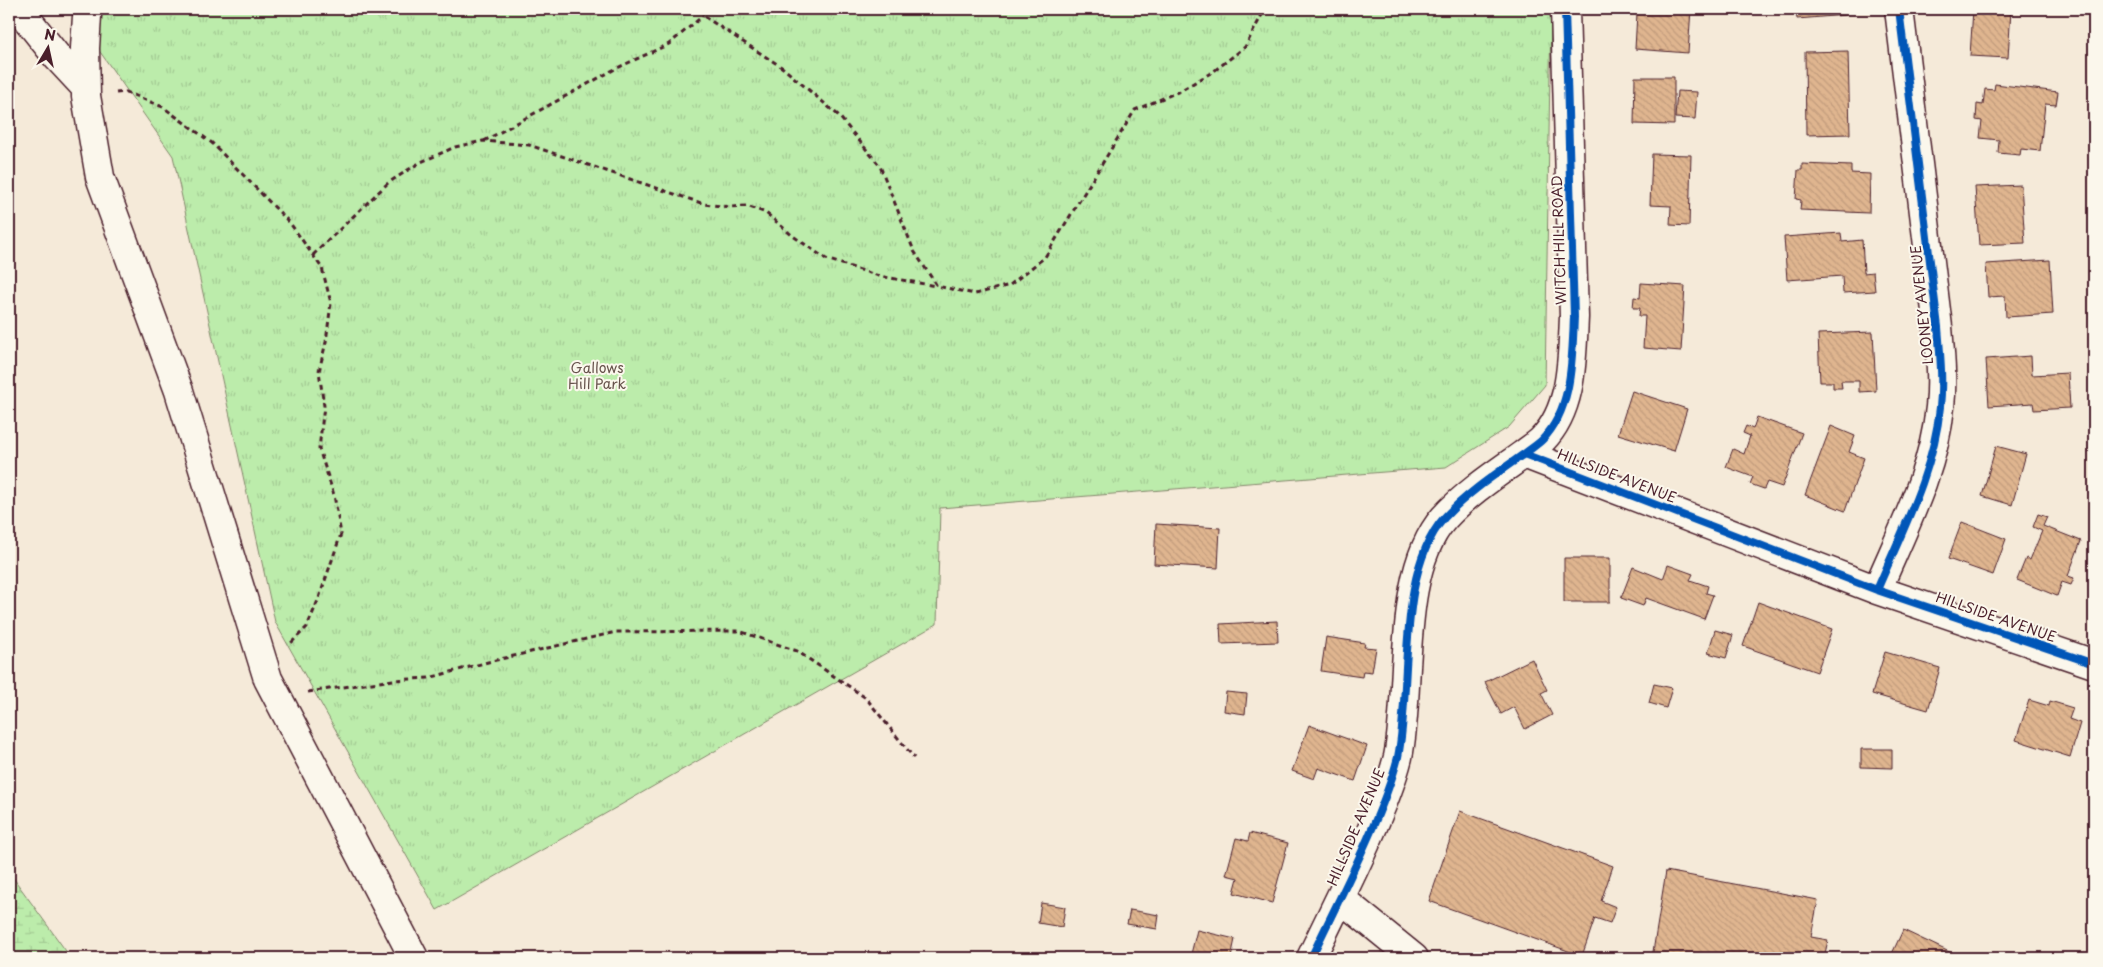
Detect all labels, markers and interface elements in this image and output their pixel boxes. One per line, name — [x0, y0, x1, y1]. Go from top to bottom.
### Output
north arrow — [22, 22, 72, 72]
text: N — [43, 23, 57, 46]
street label: WITCH HILL ROAD — [1546, 175, 1571, 305]
street label: LOONEY AVENUE — [1905, 244, 1938, 366]
park label: Gallows Hill Park — [568, 357, 627, 394]
street label: HILLSIDE AVENUE — [1555, 443, 1680, 508]
street label: HILLSIDE AVENUE — [1933, 586, 2059, 647]
street label: HILLSIDE AVENUE — [1321, 764, 1390, 889]

